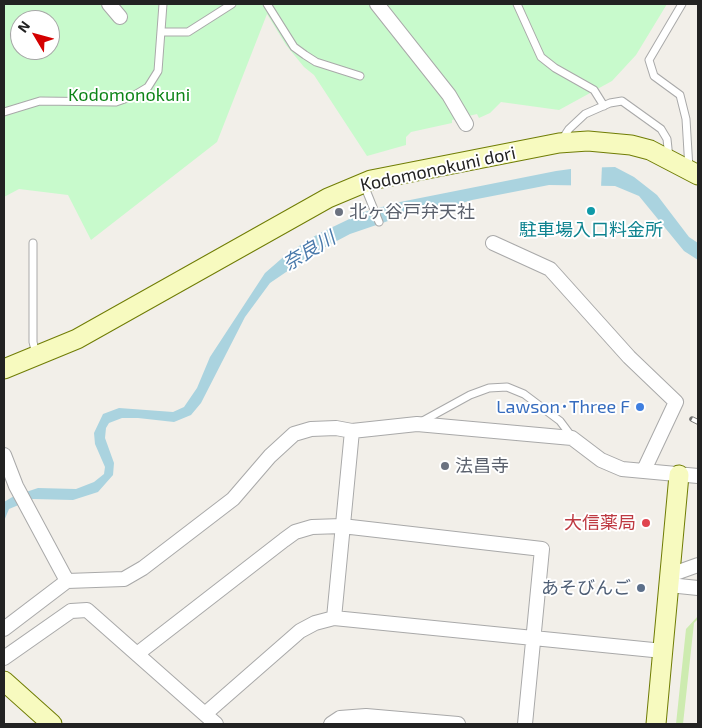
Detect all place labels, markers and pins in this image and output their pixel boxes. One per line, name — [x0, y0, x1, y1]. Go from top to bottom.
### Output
place label: 北ヶ谷戸弁天社 — [349, 201, 475, 223]
marker: 駐車場入口料金所 — [585, 205, 597, 217]
marker: 北ヶ谷戸弁天社 — [333, 206, 345, 218]
place label: 駐車場入口料金所 — [519, 219, 663, 241]
place label: Lawson･Three F — [496, 396, 630, 418]
marker: Lawson･Three F — [634, 401, 646, 413]
place label: 法昌寺 — [455, 455, 509, 477]
marker: 法昌寺 — [439, 460, 451, 472]
place label: 大信薬局 — [564, 512, 636, 534]
marker: 大信薬局 — [640, 517, 652, 529]
place label: あそびんご — [541, 577, 631, 599]
marker: あそびんご — [635, 582, 647, 594]

